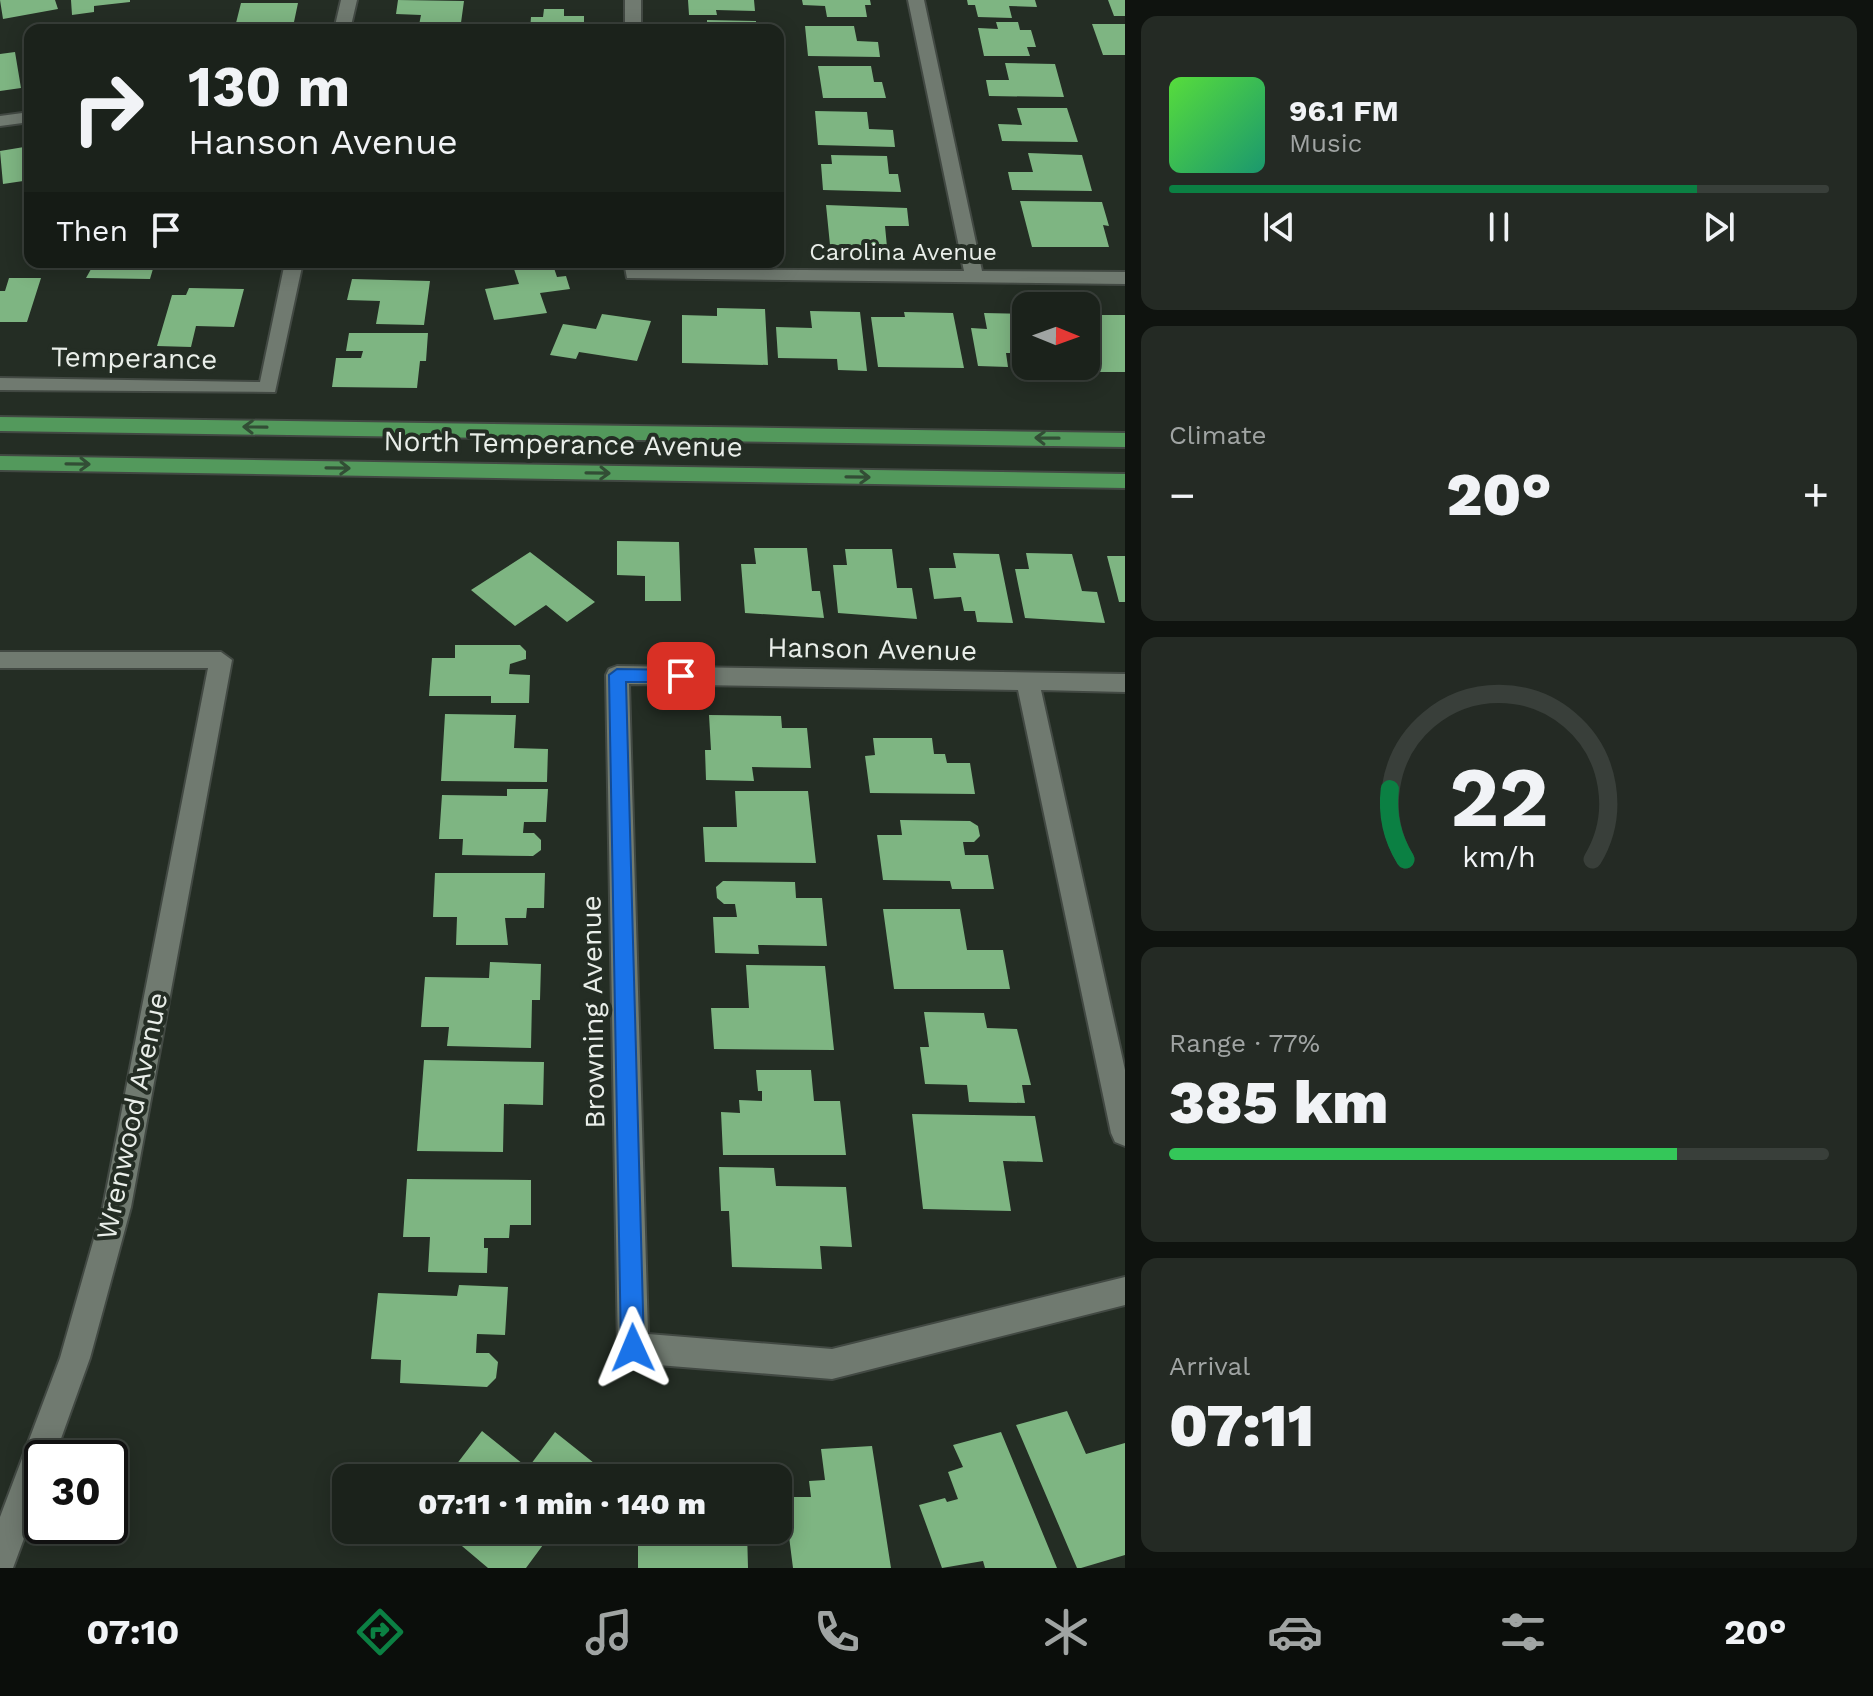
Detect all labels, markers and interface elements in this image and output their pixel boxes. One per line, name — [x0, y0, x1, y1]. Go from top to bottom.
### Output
text: 130 m — [188, 54, 350, 120]
icon: right — [56, 56, 160, 160]
text: 96.1 FM — [1289, 93, 1399, 128]
text: Hanson Avenue — [188, 121, 458, 163]
text: Music — [1289, 128, 1362, 158]
icon: previous — [1257, 205, 1301, 249]
icon: pause — [1477, 205, 1521, 249]
icon: next — [1697, 205, 1741, 249]
icon: arrive — [144, 208, 188, 252]
text: Then — [56, 213, 128, 248]
street label: Carolina Avenue — [809, 238, 997, 266]
north arrow — [1012, 292, 1100, 380]
map controls — [1012, 292, 1100, 380]
street label: Temperance — [51, 340, 217, 376]
one-way arrow — [242, 419, 269, 435]
text: Climate — [1169, 420, 1267, 450]
street label: North Temperance Avenue — [383, 424, 743, 464]
one-way arrow — [1034, 431, 1061, 446]
one-way arrow — [64, 456, 91, 472]
text: 20° — [1446, 459, 1552, 530]
one-way arrow — [324, 461, 351, 476]
one-way arrow — [584, 465, 611, 480]
one-way arrow — [844, 469, 871, 485]
text: − — [1169, 469, 1196, 521]
text: + — [1802, 469, 1829, 521]
street label: Hanson Avenue — [767, 631, 977, 667]
pin — [647, 642, 715, 710]
icon: arrive — [659, 654, 703, 698]
text: 22 — [1449, 749, 1549, 846]
text: km/h — [1462, 840, 1536, 874]
street label: Browning Avenue — [574, 895, 612, 1129]
street label: Wrenwood Avenue — [90, 989, 174, 1243]
text: Range · 77% — [1169, 1028, 1320, 1058]
text: 385 km — [1169, 1067, 1388, 1138]
position arrow — [591, 1306, 675, 1390]
text: Arrival — [1169, 1351, 1250, 1381]
text: 07:11 — [1169, 1390, 1314, 1461]
speed limit sign: 30 — [24, 1440, 128, 1544]
text: 07:11 · 1 min · 140 m — [418, 1486, 706, 1521]
icon: directions — [352, 1604, 408, 1660]
icon: music — [581, 1604, 637, 1660]
icon: phone — [809, 1604, 865, 1660]
icon: climate — [1038, 1604, 1094, 1660]
icon: car — [1267, 1604, 1323, 1660]
icon: filters — [1495, 1604, 1551, 1660]
text: 07:10 — [86, 1611, 179, 1653]
text: 20° — [1724, 1611, 1787, 1653]

